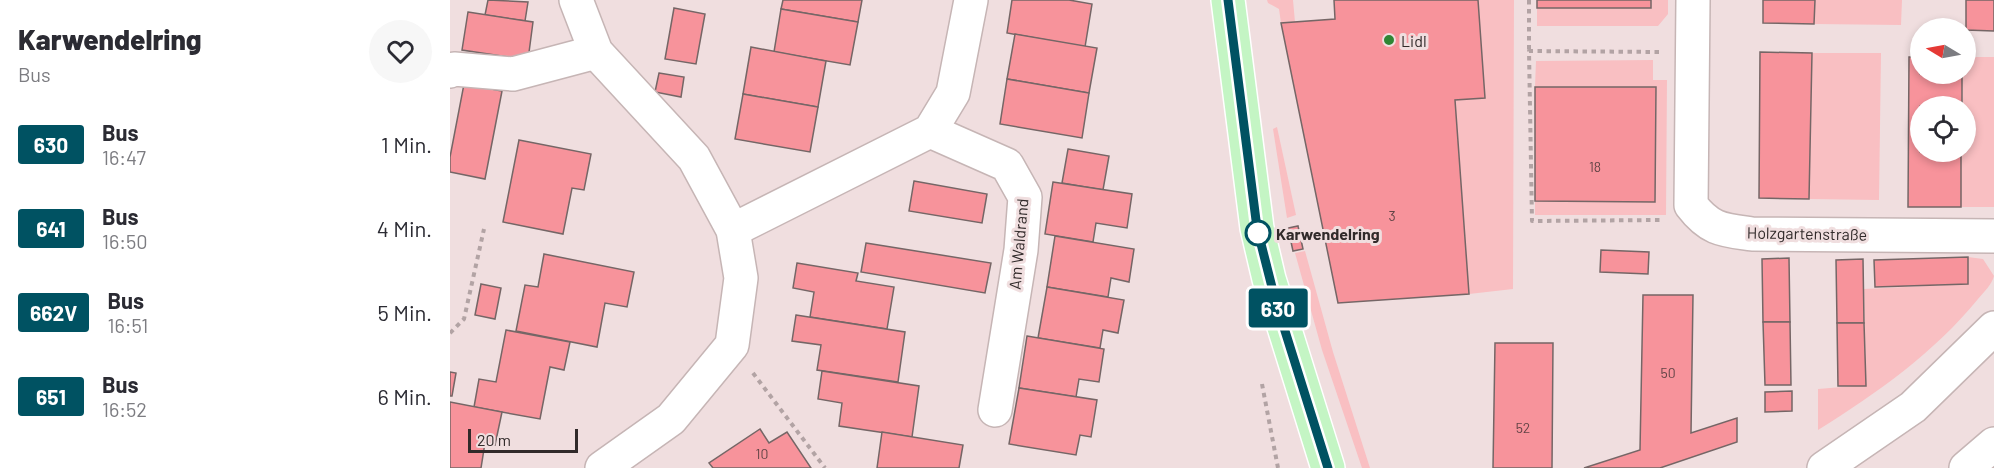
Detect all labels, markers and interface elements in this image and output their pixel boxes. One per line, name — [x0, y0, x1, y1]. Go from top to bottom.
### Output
north arrow — [1910, 18, 1976, 84]
map controls — [1910, 18, 1976, 162]
button: heart — [369, 20, 432, 83]
text: Karwendelring — [18, 22, 202, 56]
place label: Lidl — [1401, 31, 1427, 50]
marker: Lidl — [1382, 33, 1396, 47]
text: Bus — [18, 62, 51, 86]
button: locate — [1910, 96, 1976, 162]
text: Bus — [102, 119, 139, 145]
text: 1 Min. — [381, 131, 432, 157]
text: 630 — [34, 132, 68, 157]
text: 16:47 — [102, 145, 146, 169]
house number: 18 — [1589, 158, 1601, 175]
street label: Am Waldrand — [1005, 198, 1031, 290]
text: Bus — [102, 203, 139, 229]
house number: 3 — [1388, 207, 1396, 224]
text: 4 Min. — [377, 215, 432, 241]
text: 641 — [36, 216, 66, 241]
marker: Karwendelring — [1245, 220, 1271, 246]
street label: Holzgartenstraße — [1747, 222, 1867, 244]
place label: Karwendelring — [1276, 224, 1380, 243]
text: 16:50 — [102, 229, 148, 253]
text: Bus — [107, 287, 144, 313]
line badge: 630 — [1244, 288, 1312, 328]
text: 630 — [1261, 296, 1295, 321]
text: 5 Min. — [377, 299, 432, 325]
text: 662V — [30, 300, 77, 325]
text: 16:51 — [107, 313, 148, 337]
house number: 50 — [1660, 364, 1676, 381]
text: Bus — [102, 371, 139, 397]
text: 6 Min. — [377, 383, 432, 409]
text: 651 — [36, 384, 66, 409]
text: 16:52 — [102, 397, 147, 421]
house number: 52 — [1516, 419, 1530, 436]
scale bar — [468, 426, 578, 454]
text: 20 m — [477, 430, 511, 449]
house number: 10 — [756, 445, 768, 462]

